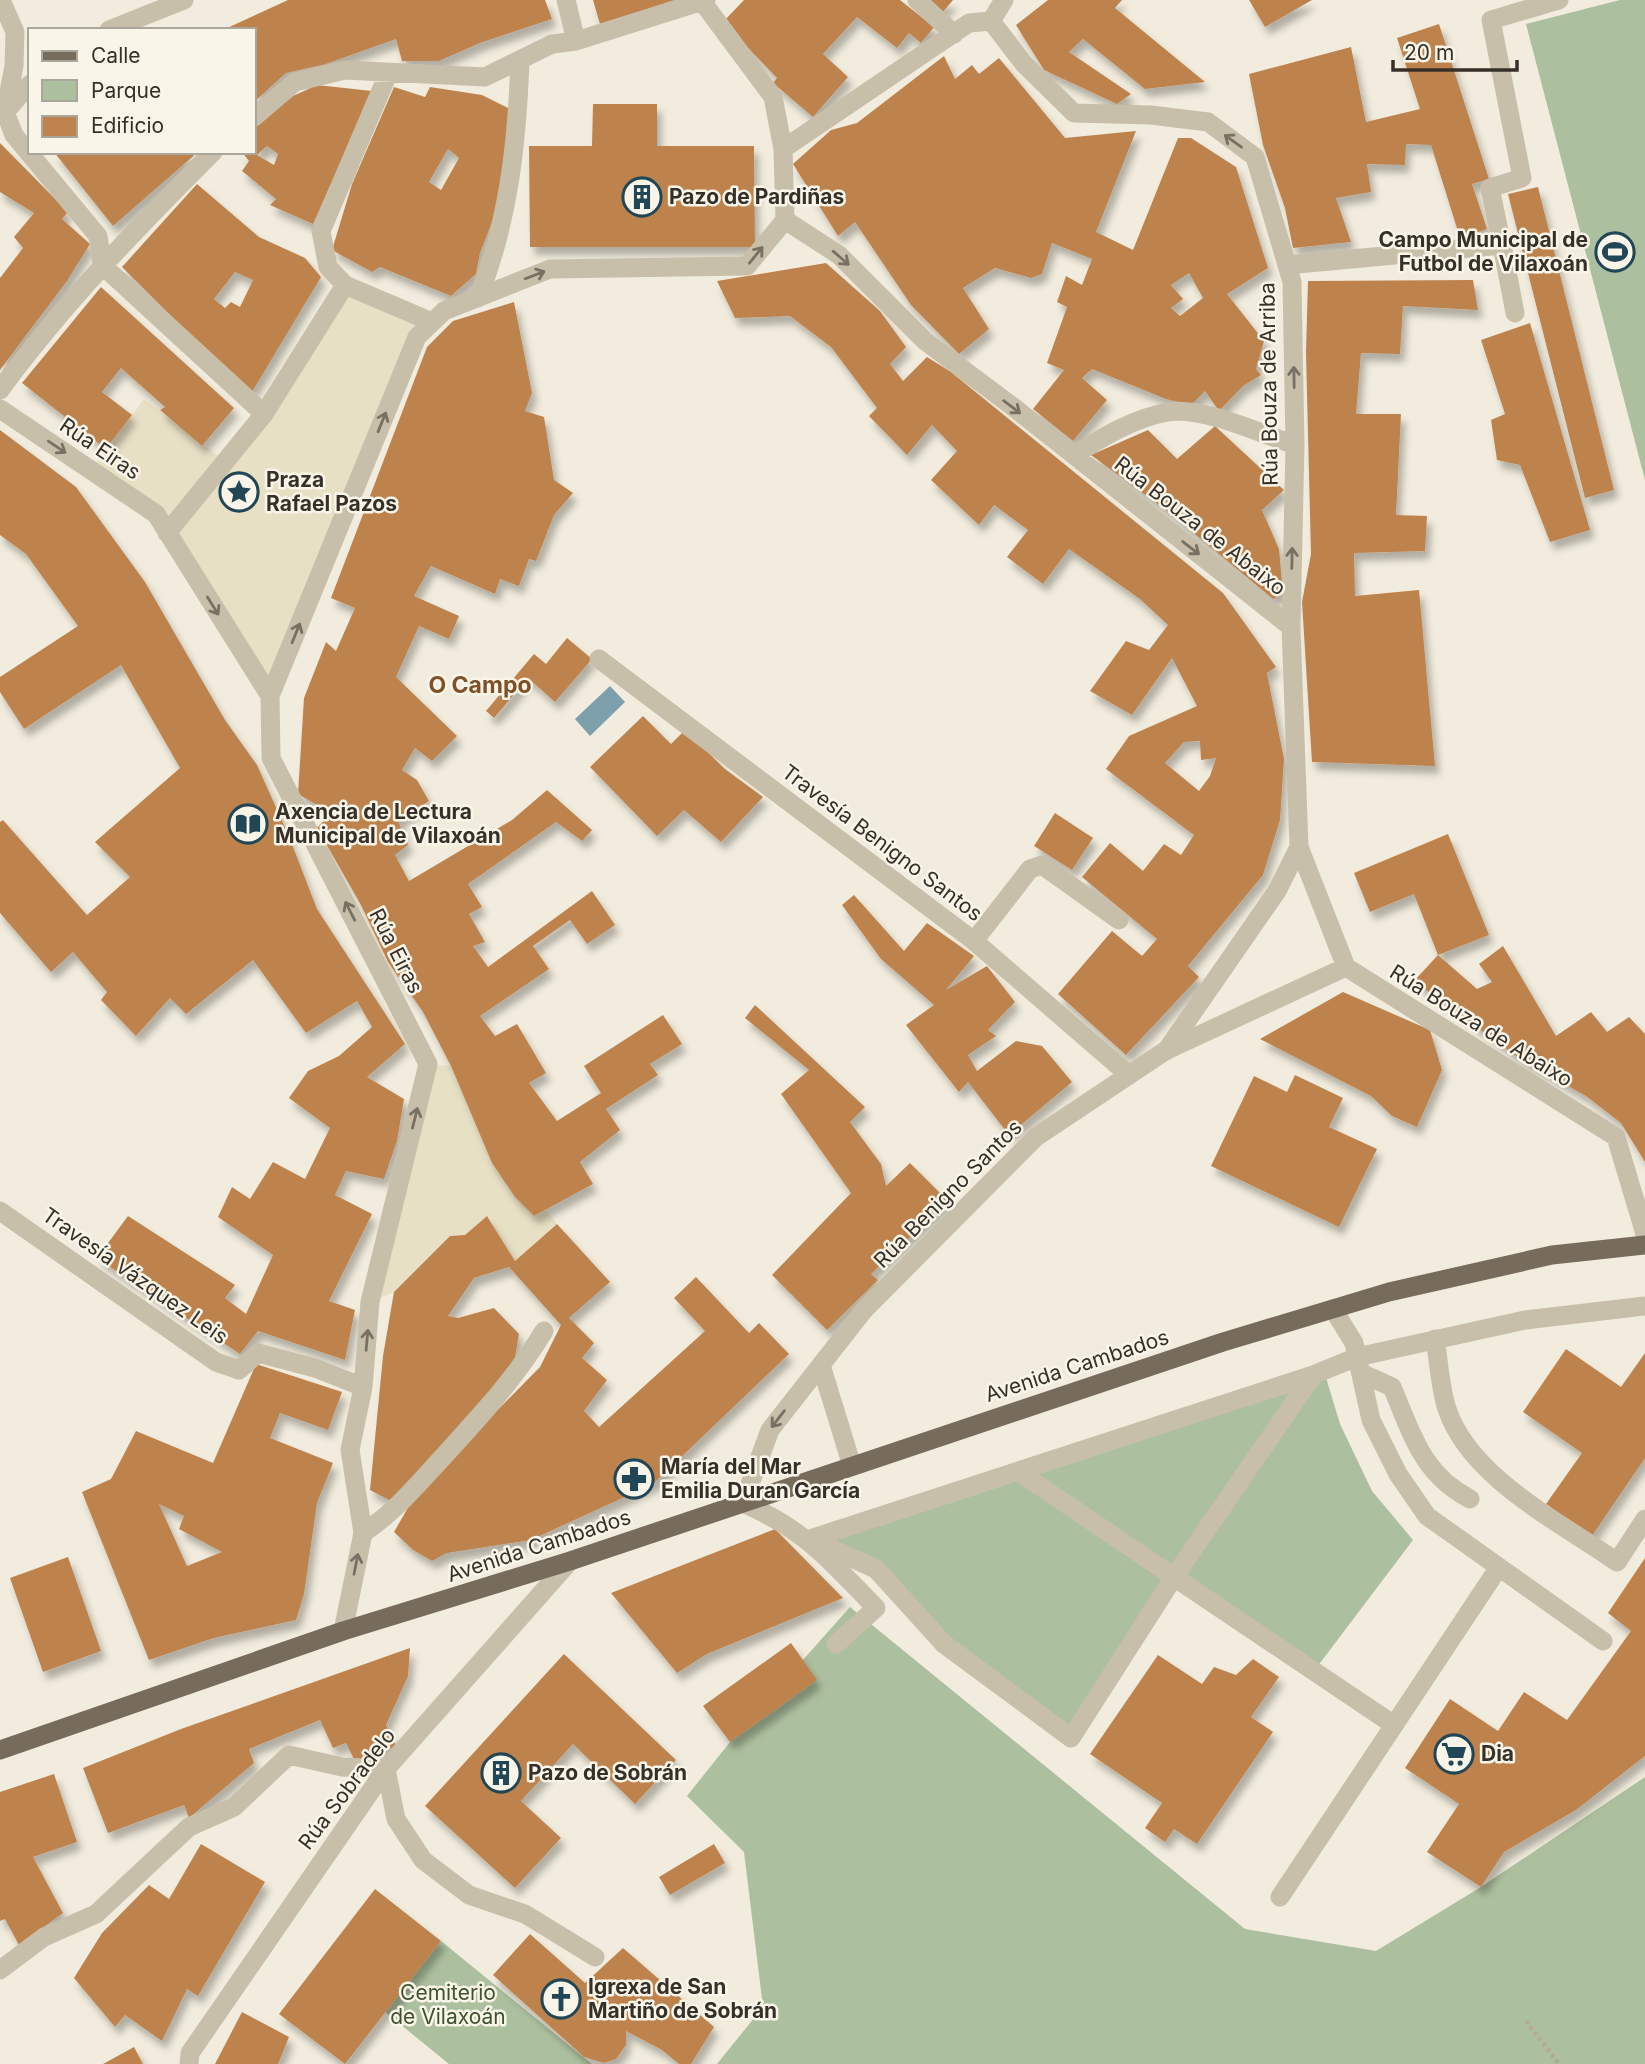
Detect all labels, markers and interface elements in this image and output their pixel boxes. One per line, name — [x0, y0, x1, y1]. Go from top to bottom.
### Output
legend — [28, 28, 256, 154]
scale bar — [1393, 28, 1517, 72]
text: 20 m — [1404, 40, 1454, 65]
text: Calle — [91, 43, 141, 68]
text: Parque — [91, 78, 161, 103]
text: Edificio — [91, 113, 164, 138]
one-way arrow — [1224, 134, 1243, 148]
building icon: Pazo de Pardiñas — [621, 176, 663, 218]
place label: Pazo de Pardiñas — [669, 184, 844, 209]
place label: Campo Municipal de Futbol de Vilaxoán — [1379, 227, 1588, 276]
sports icon: Campo Municipal de Futbol de Vilaxoán — [1594, 231, 1636, 273]
one-way arrow — [748, 246, 764, 264]
one-way arrow — [832, 250, 850, 266]
one-way arrow — [524, 268, 546, 281]
street label: Rúa Bouza de Arriba — [1254, 282, 1283, 486]
one-way arrow — [1287, 365, 1300, 388]
one-way arrow — [1003, 399, 1021, 414]
street label: Rúa Eiras — [55, 412, 145, 485]
one-way arrow — [377, 412, 390, 433]
one-way arrow — [47, 440, 66, 455]
street label: Rúa Bouza de Abaixo — [1110, 451, 1291, 600]
place label: Praza Rafael Pazos — [266, 467, 397, 516]
place icon: Praza Rafael Pazos — [218, 471, 260, 513]
one-way arrow — [1181, 540, 1199, 555]
one-way arrow — [1285, 547, 1299, 570]
one-way arrow — [207, 595, 221, 615]
one-way arrow — [291, 622, 304, 644]
district label: O Campo — [428, 671, 532, 699]
street label: Travesía Benigno Santos — [777, 759, 987, 926]
place label: Axencia de Lectura Municipal de Vilaxoán — [275, 799, 501, 848]
library icon: Axencia de Lectura Municipal de Vilaxoán — [227, 803, 269, 845]
one-way arrow — [342, 901, 356, 922]
street label: Rúa Eiras — [364, 904, 428, 997]
street label: Rúa Bouza de Abaixo — [1385, 959, 1577, 1092]
one-way arrow — [409, 1107, 422, 1130]
street label: Rúa Benigno Santos — [868, 1114, 1027, 1273]
street label: Travesía Vázquez Leis — [38, 1202, 233, 1349]
street label: Avenida Cambados — [982, 1324, 1172, 1407]
one-way arrow — [361, 1329, 374, 1351]
one-way arrow — [771, 1409, 786, 1428]
place label: María del Mar Emilia Duran García — [661, 1454, 860, 1503]
pharmacy icon: María del Mar Emilia Duran García — [613, 1458, 655, 1500]
street label: Avenida Cambados — [444, 1504, 634, 1587]
one-way arrow — [350, 1553, 364, 1576]
street label: Rúa Sobradelo — [293, 1723, 400, 1854]
supermarket icon: Dia — [1433, 1733, 1475, 1775]
place label: Dia — [1481, 1741, 1514, 1766]
building icon: Pazo de Sobrán — [480, 1752, 522, 1794]
place label: Pazo de Sobrán — [528, 1760, 687, 1785]
place label: Igrexa de San Martiño de Sobrán — [588, 1974, 777, 2023]
church icon: Igrexa de San Martiño de Sobrán — [540, 1978, 582, 2020]
park label: Cemiterio de Vilaxoán — [390, 1980, 506, 2029]

